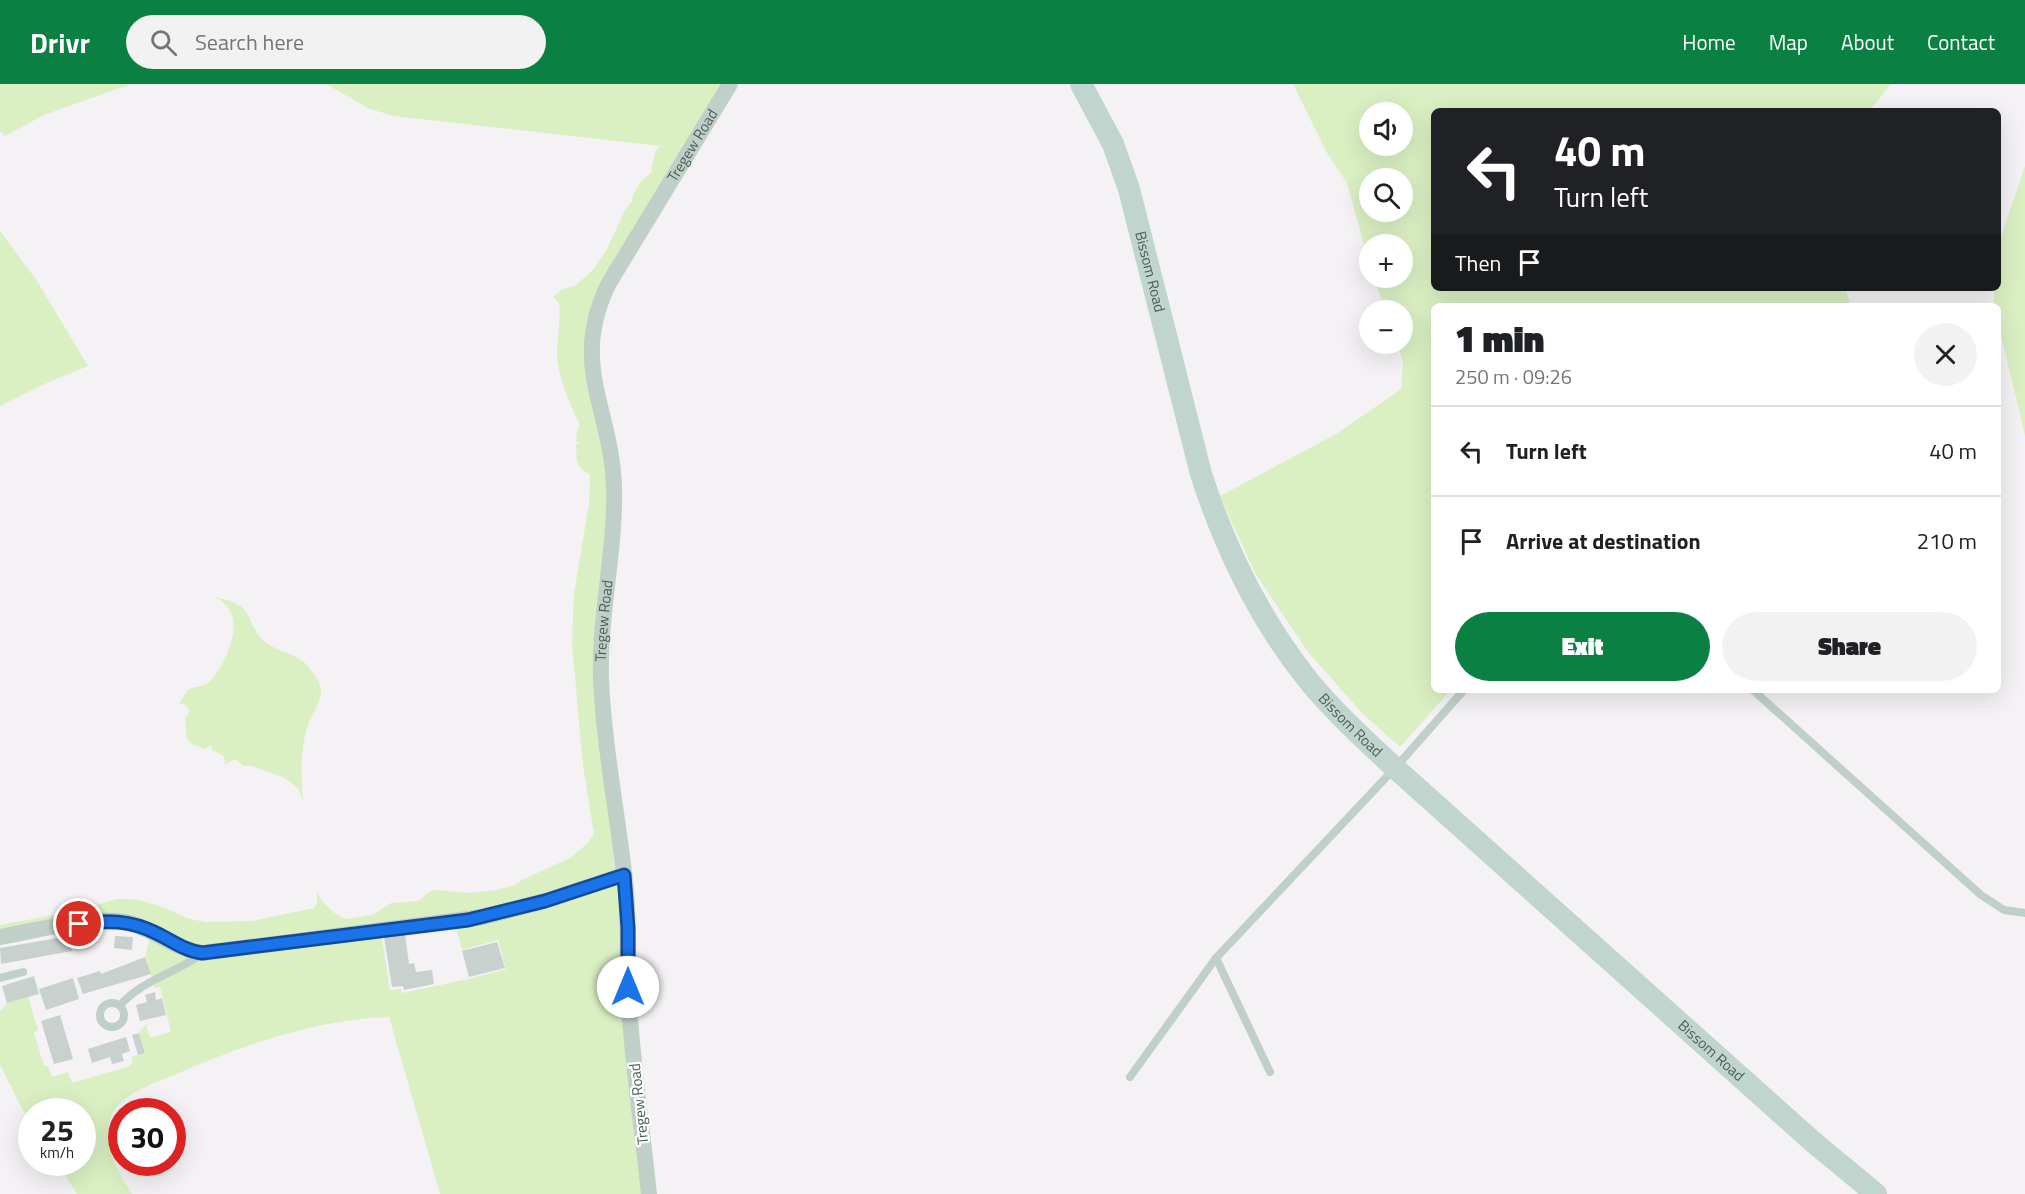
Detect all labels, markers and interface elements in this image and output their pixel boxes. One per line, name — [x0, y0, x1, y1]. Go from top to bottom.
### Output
search box — [126, 15, 546, 69]
text: Drivr — [30, 21, 90, 64]
text: Search here — [195, 25, 304, 59]
icon: search — [147, 26, 180, 59]
text: Home — [1682, 26, 1736, 58]
text: Map — [1769, 26, 1808, 58]
text: About — [1841, 26, 1894, 58]
text: Contact — [1927, 26, 1995, 58]
map controls — [1359, 102, 1413, 354]
button: sound — [1359, 102, 1413, 156]
street label: Tregew Road — [661, 104, 723, 186]
text: 40 m — [1554, 118, 1646, 182]
icon: left — [1455, 132, 1533, 210]
button: search — [1359, 168, 1413, 222]
text: Turn left — [1554, 176, 1648, 217]
street label: Bissom Road — [1129, 229, 1172, 314]
button: + — [1359, 234, 1413, 288]
text: Then — [1455, 246, 1501, 280]
icon: arrive — [1513, 246, 1546, 279]
button: − — [1359, 300, 1413, 354]
text: 1 min — [1455, 311, 1544, 366]
button: close — [1914, 323, 1977, 386]
text: 250 m · 09:26 — [1455, 361, 1572, 392]
text: Turn left — [1506, 434, 1587, 468]
text: 40 m — [1929, 434, 1977, 468]
icon: left — [1455, 435, 1488, 468]
text: Arrive at destination — [1506, 524, 1701, 558]
text: 210 m — [1917, 524, 1977, 558]
icon: arrive — [1455, 525, 1488, 558]
street label: Tregew Road — [589, 579, 619, 662]
button: Exit — [1455, 612, 1710, 681]
button: Share — [1722, 612, 1977, 681]
street label: Bissom Road — [1313, 688, 1388, 762]
pin — [53, 898, 104, 949]
icon: arrive — [62, 907, 95, 940]
position arrow — [596, 955, 660, 1019]
street label: Bissom Road — [1673, 1014, 1750, 1087]
street label: Tregew Road — [623, 1062, 654, 1146]
speed limit sign: 30 — [108, 1098, 186, 1176]
text: 25 — [40, 1107, 74, 1153]
text: km/h — [40, 1141, 74, 1164]

